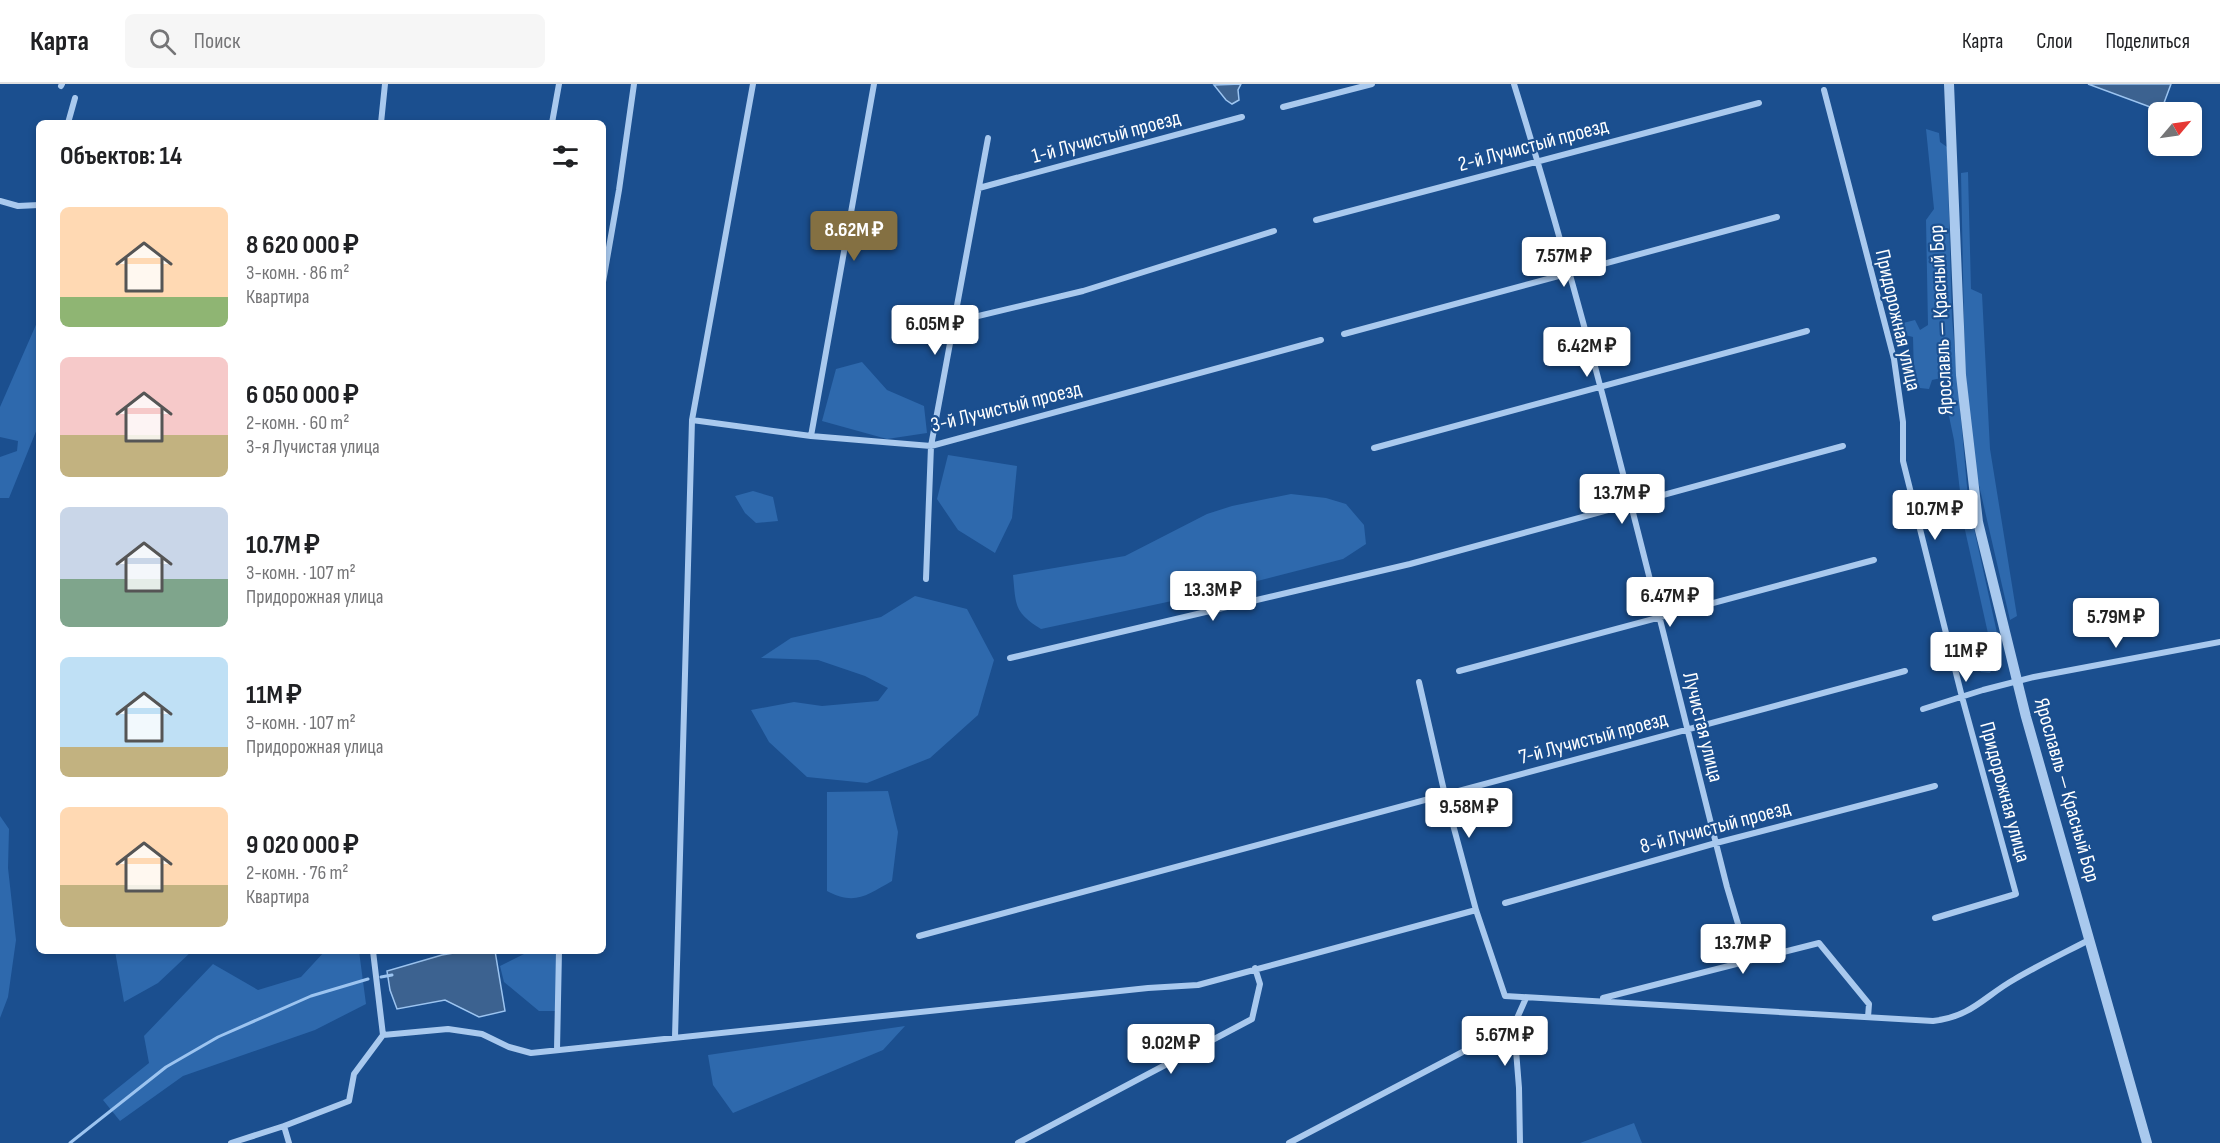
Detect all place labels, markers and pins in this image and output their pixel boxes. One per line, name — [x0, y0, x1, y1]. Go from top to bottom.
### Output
pin: 8.62M ₽ — [799, 211, 909, 262]
pin: 7.57M ₽ — [1509, 237, 1619, 288]
pin: 6.05M ₽ — [880, 305, 990, 356]
pin: 6.42M ₽ — [1532, 327, 1642, 378]
pin: 13.7M ₽ — [1567, 474, 1677, 525]
pin: 10.7M ₽ — [1880, 490, 1990, 541]
pin: 13.3M ₽ — [1158, 571, 1268, 622]
pin: 6.47M ₽ — [1615, 577, 1725, 628]
pin: 5.79M ₽ — [2061, 598, 2171, 649]
pin: 11M ₽ — [1924, 632, 2008, 683]
pin: 9.58M ₽ — [1414, 788, 1524, 839]
pin: 13.7M ₽ — [1688, 924, 1798, 975]
pin: 5.67M ₽ — [1450, 1016, 1560, 1067]
pin: 9.02M ₽ — [1116, 1024, 1226, 1075]

